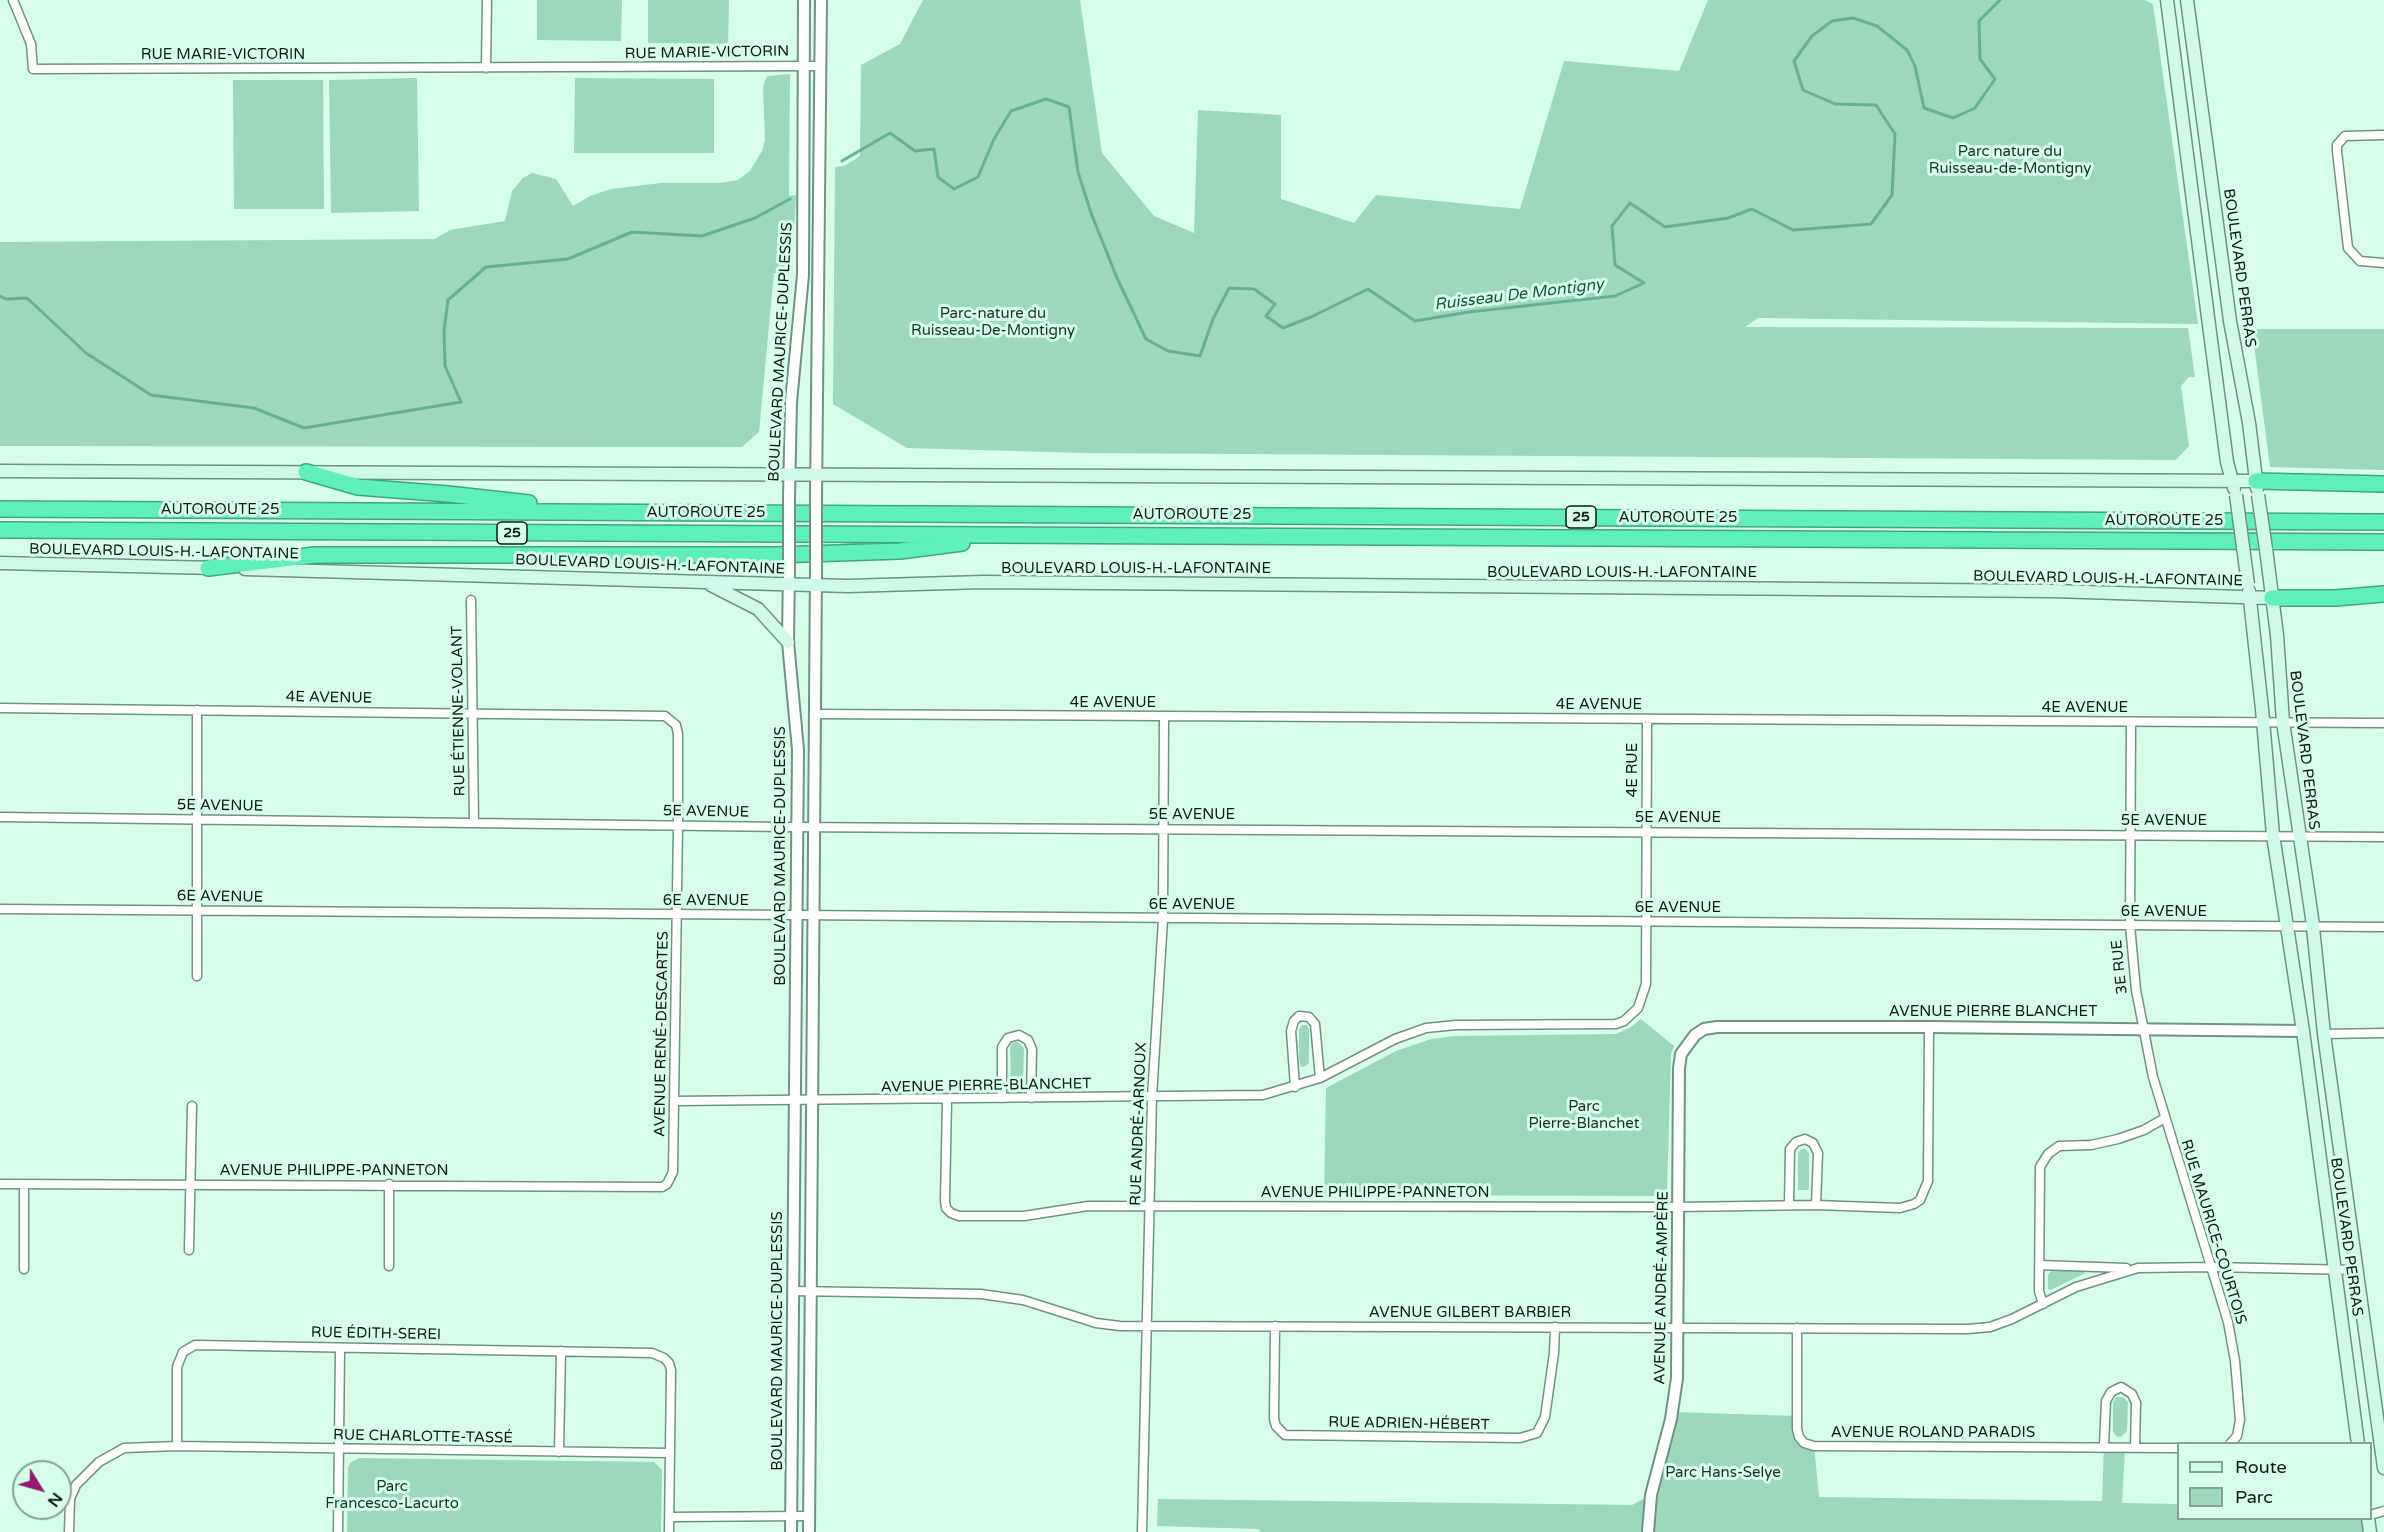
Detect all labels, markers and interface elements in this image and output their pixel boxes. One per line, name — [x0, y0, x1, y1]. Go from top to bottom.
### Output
street label: RUE MARIE-VICTORIN — [625, 43, 789, 63]
street label: RUE MARIE-VICTORIN — [141, 46, 305, 64]
park label: Parc nature du Ruisseau-de-Montigny — [1929, 143, 2091, 178]
street label: BOULEVARD PERRAS — [2219, 187, 2259, 349]
street label: BOULEVARD MAURICE-DUPLESSIS — [765, 222, 797, 482]
water label: Ruisseau De Montigny — [1433, 275, 1605, 315]
park label: Parc-nature du Ruisseau-De-Montigny — [911, 305, 1075, 340]
street label: AUTOROUTE 25 — [161, 501, 279, 519]
street label: AUTOROUTE 25 — [647, 504, 765, 522]
street label: AUTOROUTE 25 — [1133, 506, 1251, 524]
road number: 25 — [1566, 506, 1596, 528]
street label: AUTOROUTE 25 — [1619, 509, 1737, 527]
street label: AUTOROUTE 25 — [2105, 512, 2223, 530]
road number: 25 — [497, 522, 527, 544]
street label: BOULEVARD LOUIS-H.-LAFONTAINE — [29, 541, 299, 563]
street label: BOULEVARD LOUIS-H.-LAFONTAINE — [515, 551, 785, 579]
street label: BOULEVARD LOUIS-H.-LAFONTAINE — [1001, 560, 1271, 578]
street label: BOULEVARD LOUIS-H.-LAFONTAINE — [1487, 564, 1757, 582]
street label: BOULEVARD LOUIS-H.-LAFONTAINE — [1973, 568, 2243, 590]
street label: RUE ÉTIENNE-VOLANT — [449, 626, 469, 796]
street label: BOULEVARD PERRAS — [2285, 669, 2323, 831]
street label: 4E AVENUE — [286, 688, 372, 708]
street label: 4E AVENUE — [1070, 694, 1156, 712]
street label: 4E AVENUE — [1556, 696, 1642, 714]
street label: 4E AVENUE — [2042, 699, 2128, 717]
street label: BOULEVARD MAURICE-DUPLESSIS — [772, 726, 790, 986]
street label: 4E RUE — [1624, 743, 1642, 797]
street label: 5E AVENUE — [177, 796, 263, 816]
street label: 5E AVENUE — [663, 802, 749, 822]
street label: 5E AVENUE — [1149, 806, 1235, 824]
street label: 5E AVENUE — [1635, 809, 1721, 827]
street label: 5E AVENUE — [2121, 812, 2207, 830]
street label: 6E AVENUE — [177, 887, 263, 907]
street label: 6E AVENUE — [663, 892, 749, 910]
street label: 6E AVENUE — [1149, 896, 1235, 914]
street label: 6E AVENUE — [1635, 899, 1721, 917]
street label: 6E AVENUE — [2121, 903, 2207, 921]
street label: AVENUE RENÉ-DESCARTES — [651, 931, 673, 1137]
street label: 3E RUE — [2108, 939, 2132, 995]
street label: AVENUE PIERRE BLANCHET — [1889, 1003, 2097, 1021]
street label: RUE ANDRÉ-ARNOUX — [1127, 1042, 1151, 1206]
street label: AVENUE PIERRE-BLANCHET — [880, 1075, 1092, 1097]
park label: Parc Pierre-Blanchet — [1529, 1098, 1639, 1133]
street label: RUE MAURICE-COURTOIS — [2176, 1137, 2250, 1327]
street label: BOULEVARD PERRAS — [2326, 1156, 2366, 1318]
street label: AVENUE PHILIPPE-PANNETON — [219, 1162, 449, 1180]
street label: AVENUE PHILIPPE-PANNETON — [1260, 1184, 1490, 1202]
street label: AVENUE ANDRÉ-AMPÈRE — [1651, 1191, 1673, 1385]
street label: BOULEVARD MAURICE-DUPLESSIS — [769, 1211, 787, 1471]
street label: AVENUE GILBERT BARBIER — [1369, 1304, 1571, 1322]
street label: RUE ÉDITH-SEREI — [311, 1324, 441, 1344]
street label: RUE ADRIEN-HÉBERT — [1328, 1414, 1490, 1434]
street label: AVENUE ROLAND PARADIS — [1831, 1424, 2035, 1442]
street label: RUE CHARLOTTE-TASSÉ — [333, 1426, 513, 1448]
legend — [2177, 1442, 2372, 1520]
text: Route — [2235, 1456, 2287, 1478]
north arrow — [12, 1460, 72, 1520]
park label: Parc Hans-Selye — [1665, 1464, 1781, 1482]
park label: Parc Francesco-Lacurto — [325, 1478, 459, 1513]
text: Parc — [2235, 1486, 2273, 1508]
text: N — [43, 1488, 67, 1511]

